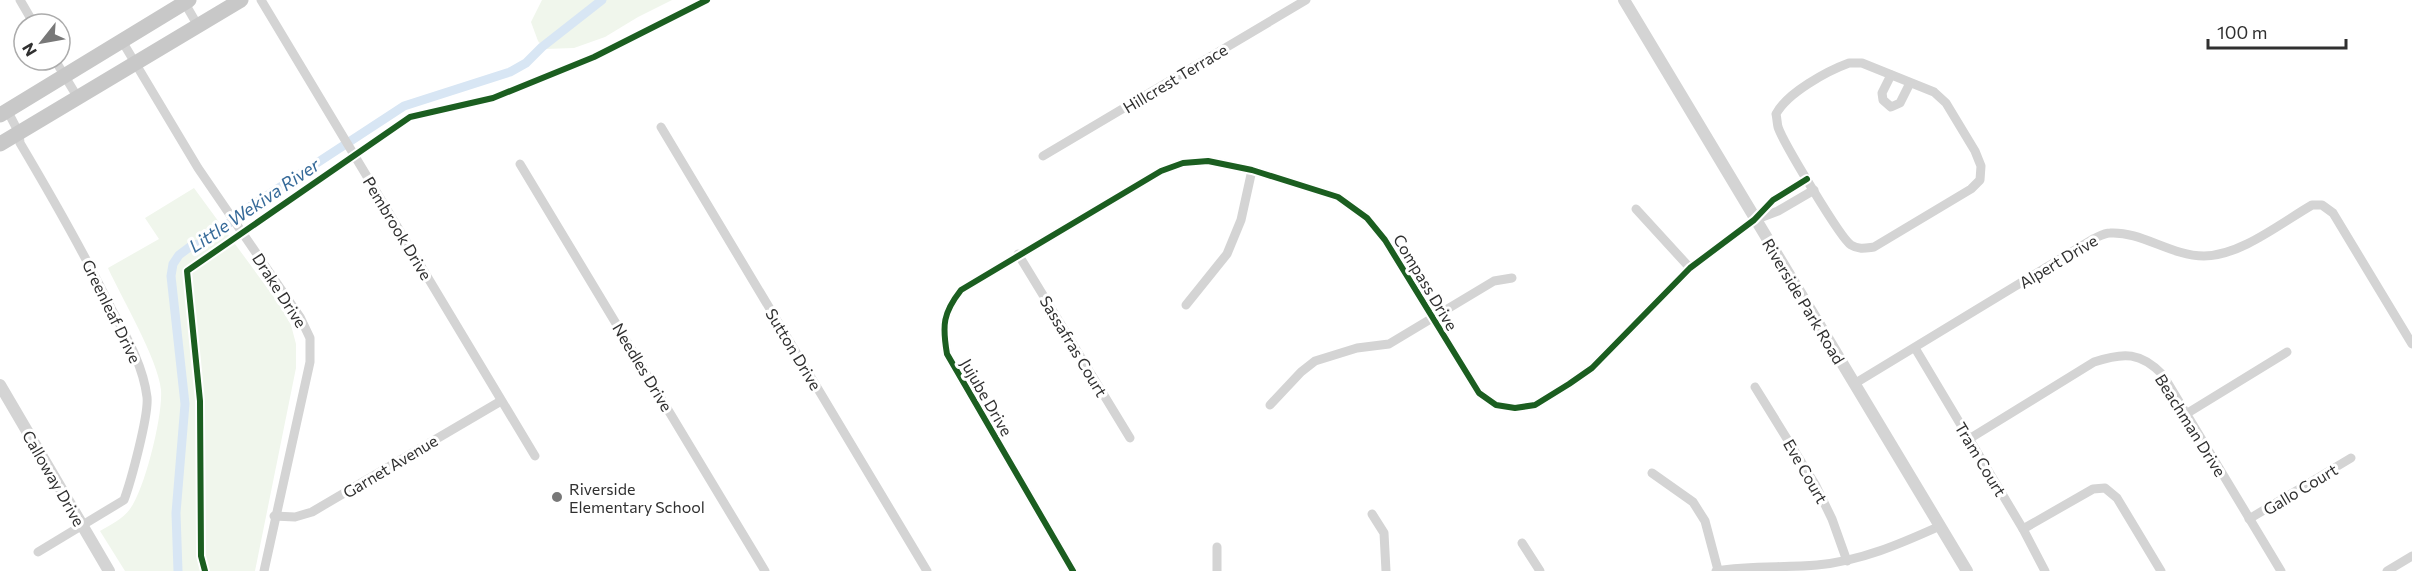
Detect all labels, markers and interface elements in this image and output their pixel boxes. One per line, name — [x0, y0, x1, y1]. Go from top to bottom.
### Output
north arrow — [12, 12, 72, 72]
scale bar — [2208, 12, 2346, 50]
text: 100 m — [2217, 21, 2267, 43]
street label: Hillcrest Terrace — [1119, 39, 1231, 117]
text: N — [17, 40, 40, 60]
water label: Little Wekiva River — [185, 153, 324, 257]
street label: Pembrook Drive — [360, 173, 436, 283]
street label: Alpert Drive — [2016, 230, 2100, 292]
street label: Compass Drive — [1390, 231, 1462, 333]
street label: Riverside Park Road — [1759, 235, 1849, 367]
street label: Drake Drive — [249, 249, 311, 331]
street label: Greenleaf Drive — [79, 256, 145, 366]
street label: Sassafras Court — [1036, 292, 1112, 400]
street label: Sutton Drive — [762, 305, 826, 393]
street label: Needles Drive — [609, 319, 677, 415]
street label: Jujube Drive — [957, 355, 1017, 439]
street label: Beachman Drive — [2152, 370, 2230, 480]
street label: Tram Court — [1951, 419, 2011, 500]
street label: Calloway Drive — [19, 427, 89, 529]
street label: Garnet Avenue — [339, 430, 441, 502]
street label: Eve Court — [1780, 435, 1832, 507]
street label: Gallo Court — [2259, 459, 2341, 519]
place label: Riverside Elementary School — [569, 479, 705, 516]
marker: Riverside Elementary School — [550, 490, 564, 504]

